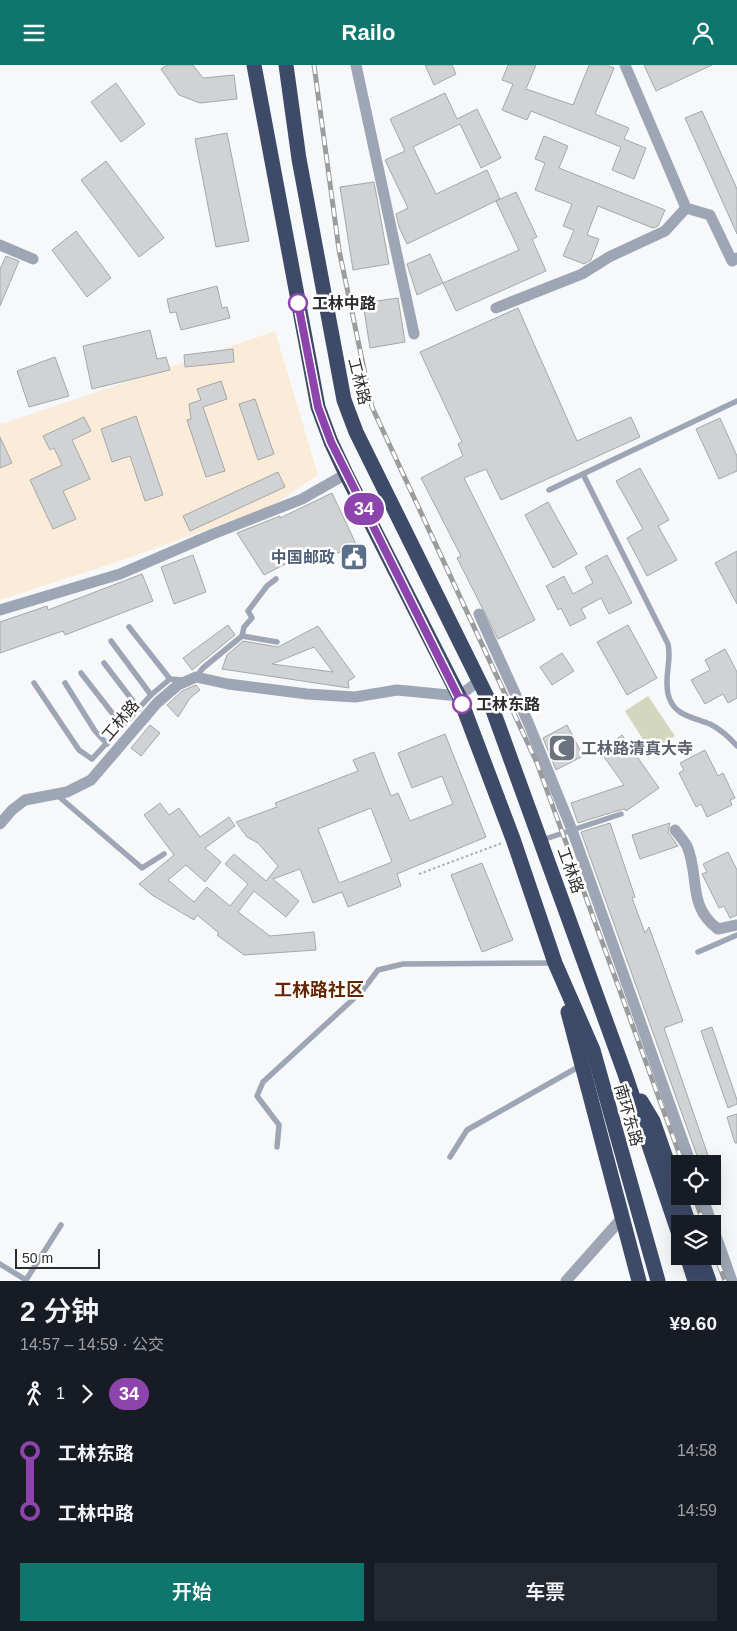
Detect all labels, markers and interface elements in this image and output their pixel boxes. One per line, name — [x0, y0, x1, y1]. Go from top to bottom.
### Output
icon: menu — [20, 19, 48, 47]
icon: person — [689, 19, 717, 47]
text: Railo — [342, 20, 395, 45]
marker: 工林中路 — [288, 293, 308, 313]
place label: 工林中路 — [312, 295, 376, 312]
street label: 工林路 — [345, 356, 374, 406]
line badge: 34 — [342, 493, 386, 525]
text: 34 — [354, 499, 374, 519]
public building icon: 中国邮政 — [339, 542, 369, 572]
place label: 中国邮政 — [271, 549, 335, 566]
marker: 工林东路 — [452, 694, 472, 714]
street label: 工林路 — [98, 696, 142, 744]
place label: 工林东路 — [476, 696, 540, 713]
mosque icon: 工林路清真大寺 — [547, 733, 577, 763]
place label: 工林路清真大寺 — [581, 740, 693, 757]
street label: 工林路 — [554, 845, 587, 896]
district label: 工林路社区 — [274, 980, 364, 1000]
street label: 南环东路 — [612, 1082, 646, 1148]
map controls — [671, 1155, 721, 1265]
button: locate — [671, 1155, 721, 1205]
button: layers — [671, 1215, 721, 1265]
scale bar — [15, 1246, 100, 1269]
text: 50 m — [22, 1250, 53, 1266]
text: 2 分钟 — [20, 1296, 99, 1327]
text: ¥9.60 — [669, 1313, 717, 1334]
text: 14:57 – 14:59 · 公交 — [20, 1336, 164, 1353]
icon: walk — [20, 1380, 48, 1408]
icon: forward — [73, 1380, 101, 1408]
text: 34 — [119, 1384, 139, 1404]
text: 1 — [56, 1385, 65, 1402]
text: 14:58 — [677, 1442, 717, 1459]
text: 工林东路 — [58, 1443, 134, 1464]
text: 14:59 — [677, 1502, 717, 1519]
text: 工林中路 — [58, 1503, 134, 1524]
button: 开始 — [20, 1563, 364, 1621]
button: 车票 — [374, 1563, 717, 1621]

